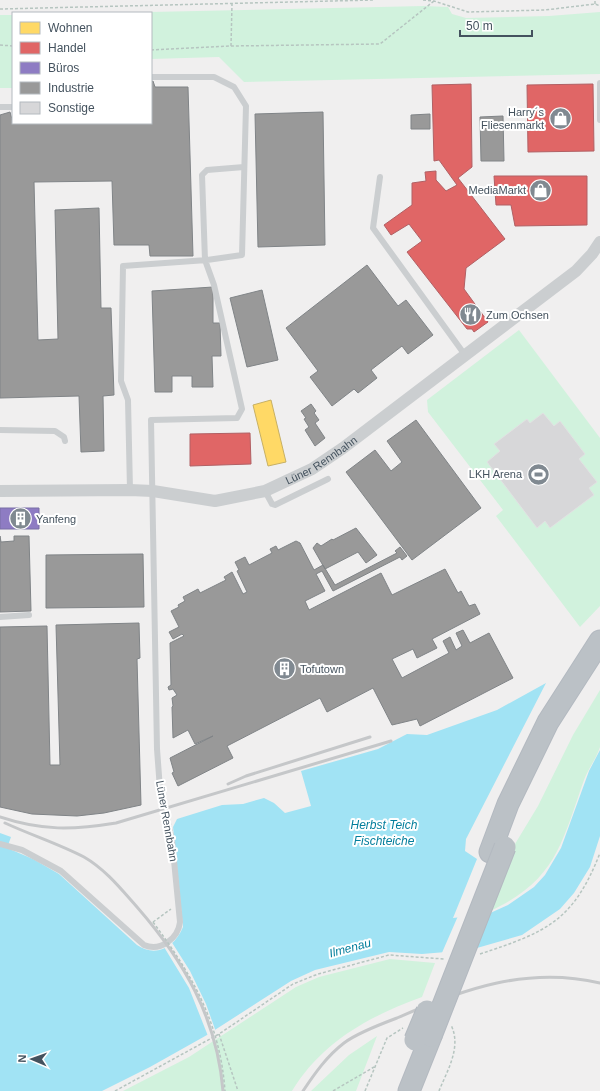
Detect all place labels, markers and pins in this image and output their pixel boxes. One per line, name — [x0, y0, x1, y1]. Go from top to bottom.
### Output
shop icon: Harry´s Fliesenmarkt — [547, 105, 573, 131]
place label: Harry´s Fliesenmarkt — [481, 106, 544, 131]
shop icon: MediaMarkt — [528, 177, 554, 203]
place label: MediaMarkt — [469, 184, 526, 196]
restaurant icon: Zum Ochsen — [457, 302, 483, 328]
place label: Zum Ochsen — [486, 309, 549, 321]
sports icon: LKH Arena — [525, 461, 551, 487]
place label: LKH Arena — [469, 468, 523, 480]
building icon: Yanfeng — [7, 506, 33, 532]
place label: Yanfeng — [36, 513, 76, 525]
building icon: Tofutown — [271, 656, 297, 682]
place label: Tofutown — [300, 663, 344, 675]

